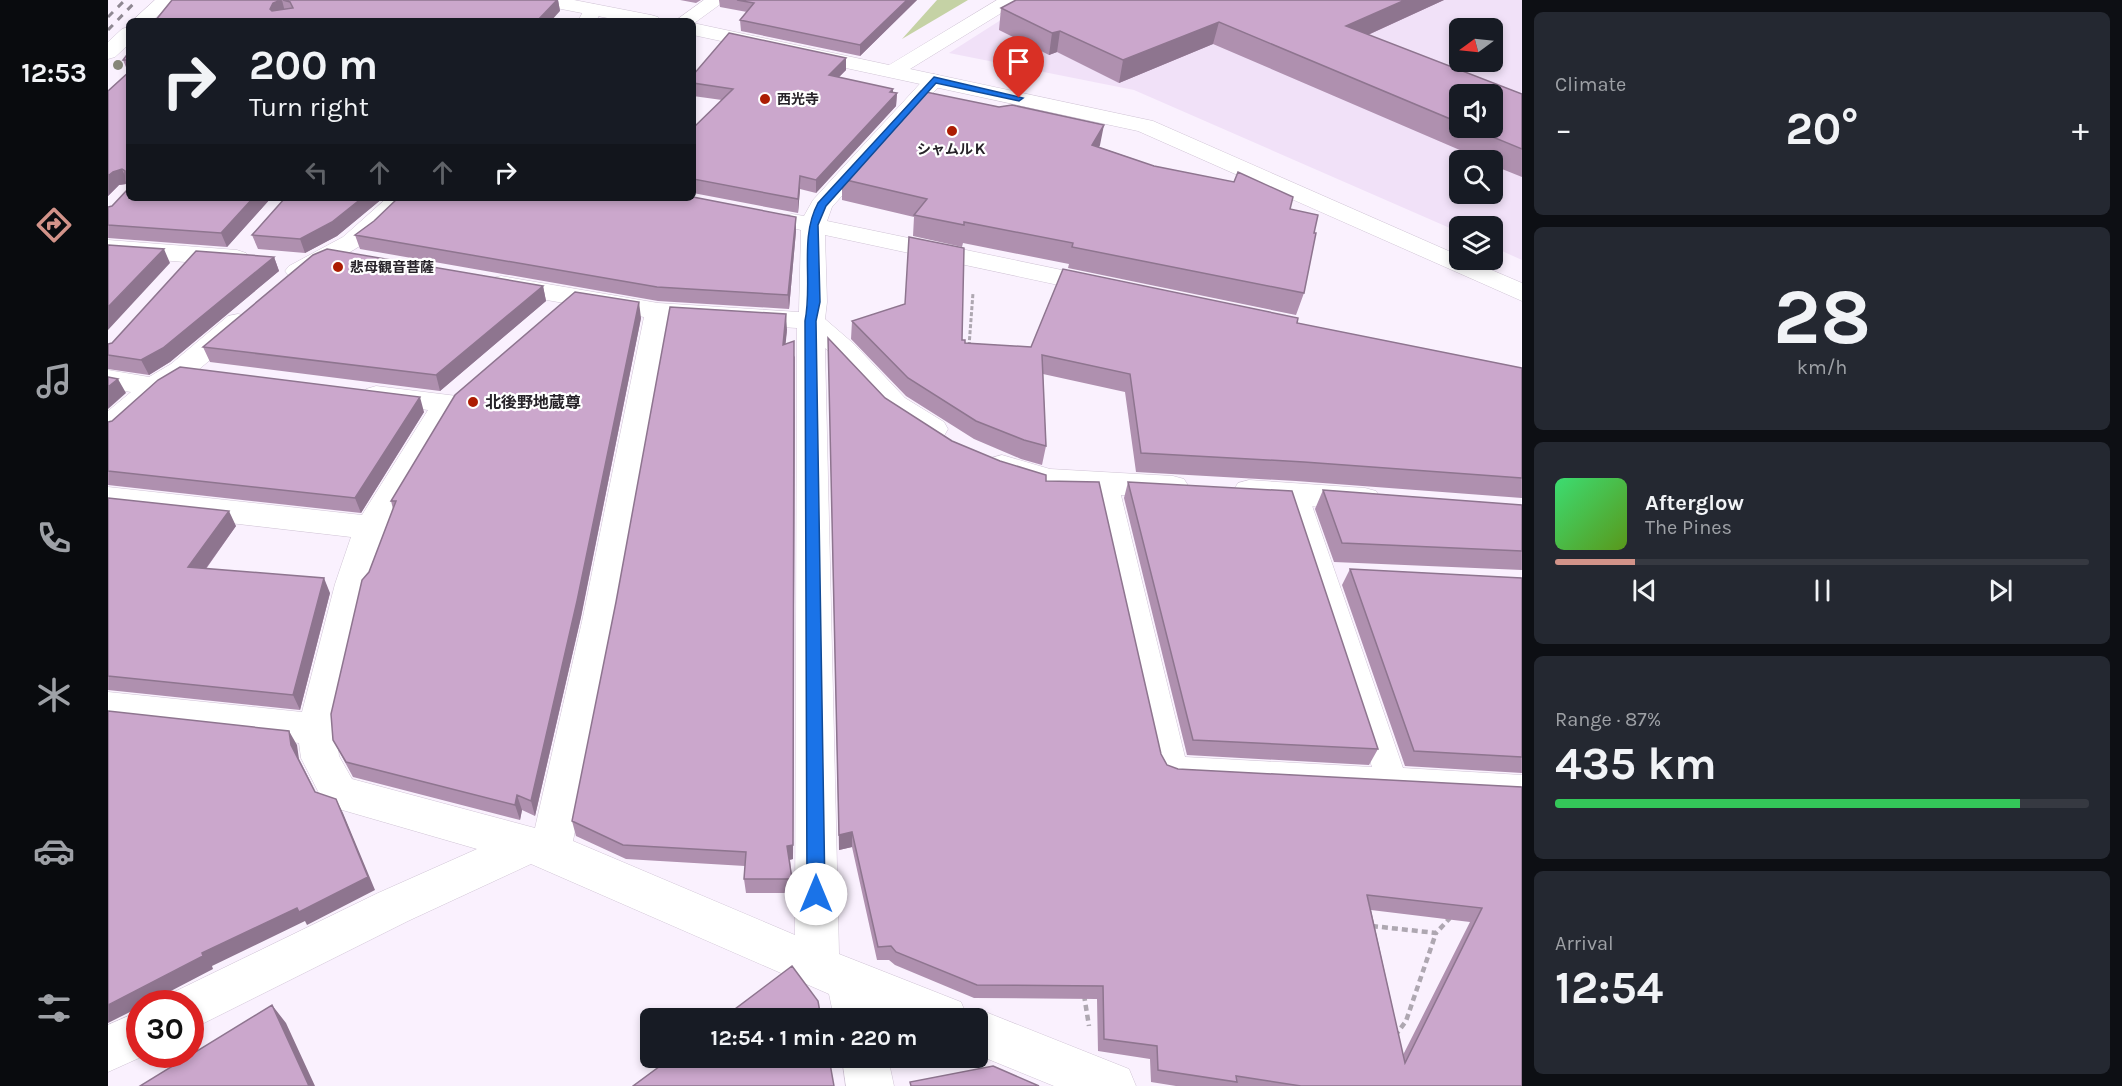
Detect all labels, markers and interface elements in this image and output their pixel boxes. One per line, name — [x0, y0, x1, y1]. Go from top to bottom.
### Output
north arrow — [1449, 18, 1503, 72]
map controls — [1449, 18, 1503, 270]
pin — [993, 36, 1044, 98]
text: 200 m — [249, 40, 378, 90]
icon: right — [150, 42, 228, 120]
icon: arrive — [1002, 45, 1035, 78]
text: 12:53 — [21, 57, 87, 89]
text: Climate — [1555, 73, 1626, 96]
button: sound — [1449, 84, 1503, 138]
text: Turn right — [249, 91, 369, 123]
place label: 西光寺 — [777, 91, 819, 108]
marker: 西光寺 — [758, 92, 772, 106]
text: 20° — [1785, 103, 1859, 155]
text: − — [1555, 110, 1572, 148]
text: + — [2072, 110, 2089, 148]
marker: シャムルＫ — [945, 124, 959, 138]
place label: シャムルＫ — [917, 141, 987, 158]
button: search — [1449, 150, 1503, 204]
icon: left — [300, 156, 333, 189]
icon: ahead — [363, 156, 396, 189]
icon: ahead — [426, 156, 459, 189]
icon: right — [489, 156, 522, 189]
icon: directions — [33, 204, 75, 246]
button: layers — [1449, 216, 1503, 270]
place label: 悲母観音菩薩 — [350, 259, 434, 276]
marker: 悲母観音菩薩 — [331, 260, 345, 274]
text: 28 — [1773, 271, 1871, 363]
text: km/h — [1797, 356, 1847, 379]
icon: music — [33, 360, 75, 402]
place label: 北後野地蔵尊 — [485, 393, 581, 412]
marker: 北後野地蔵尊 — [466, 395, 480, 409]
text: Afterglow — [1645, 490, 1744, 516]
text: The Pines — [1645, 516, 1732, 539]
icon: phone — [33, 517, 75, 559]
icon: previous — [1628, 574, 1661, 607]
icon: pause — [1806, 574, 1839, 607]
icon: next — [1984, 574, 2017, 607]
icon: climate — [33, 674, 75, 716]
text: Range · 87% — [1555, 708, 1661, 731]
text: 435 km — [1555, 738, 1717, 790]
icon: car — [33, 830, 75, 872]
position arrow — [784, 862, 848, 926]
text: Arrival — [1555, 932, 1614, 955]
text: 12:54 — [1555, 962, 1663, 1014]
icon: filters — [33, 987, 75, 1029]
speed limit sign: 30 — [126, 990, 204, 1068]
text: 12:54 · 1 min · 220 m — [711, 1025, 917, 1051]

